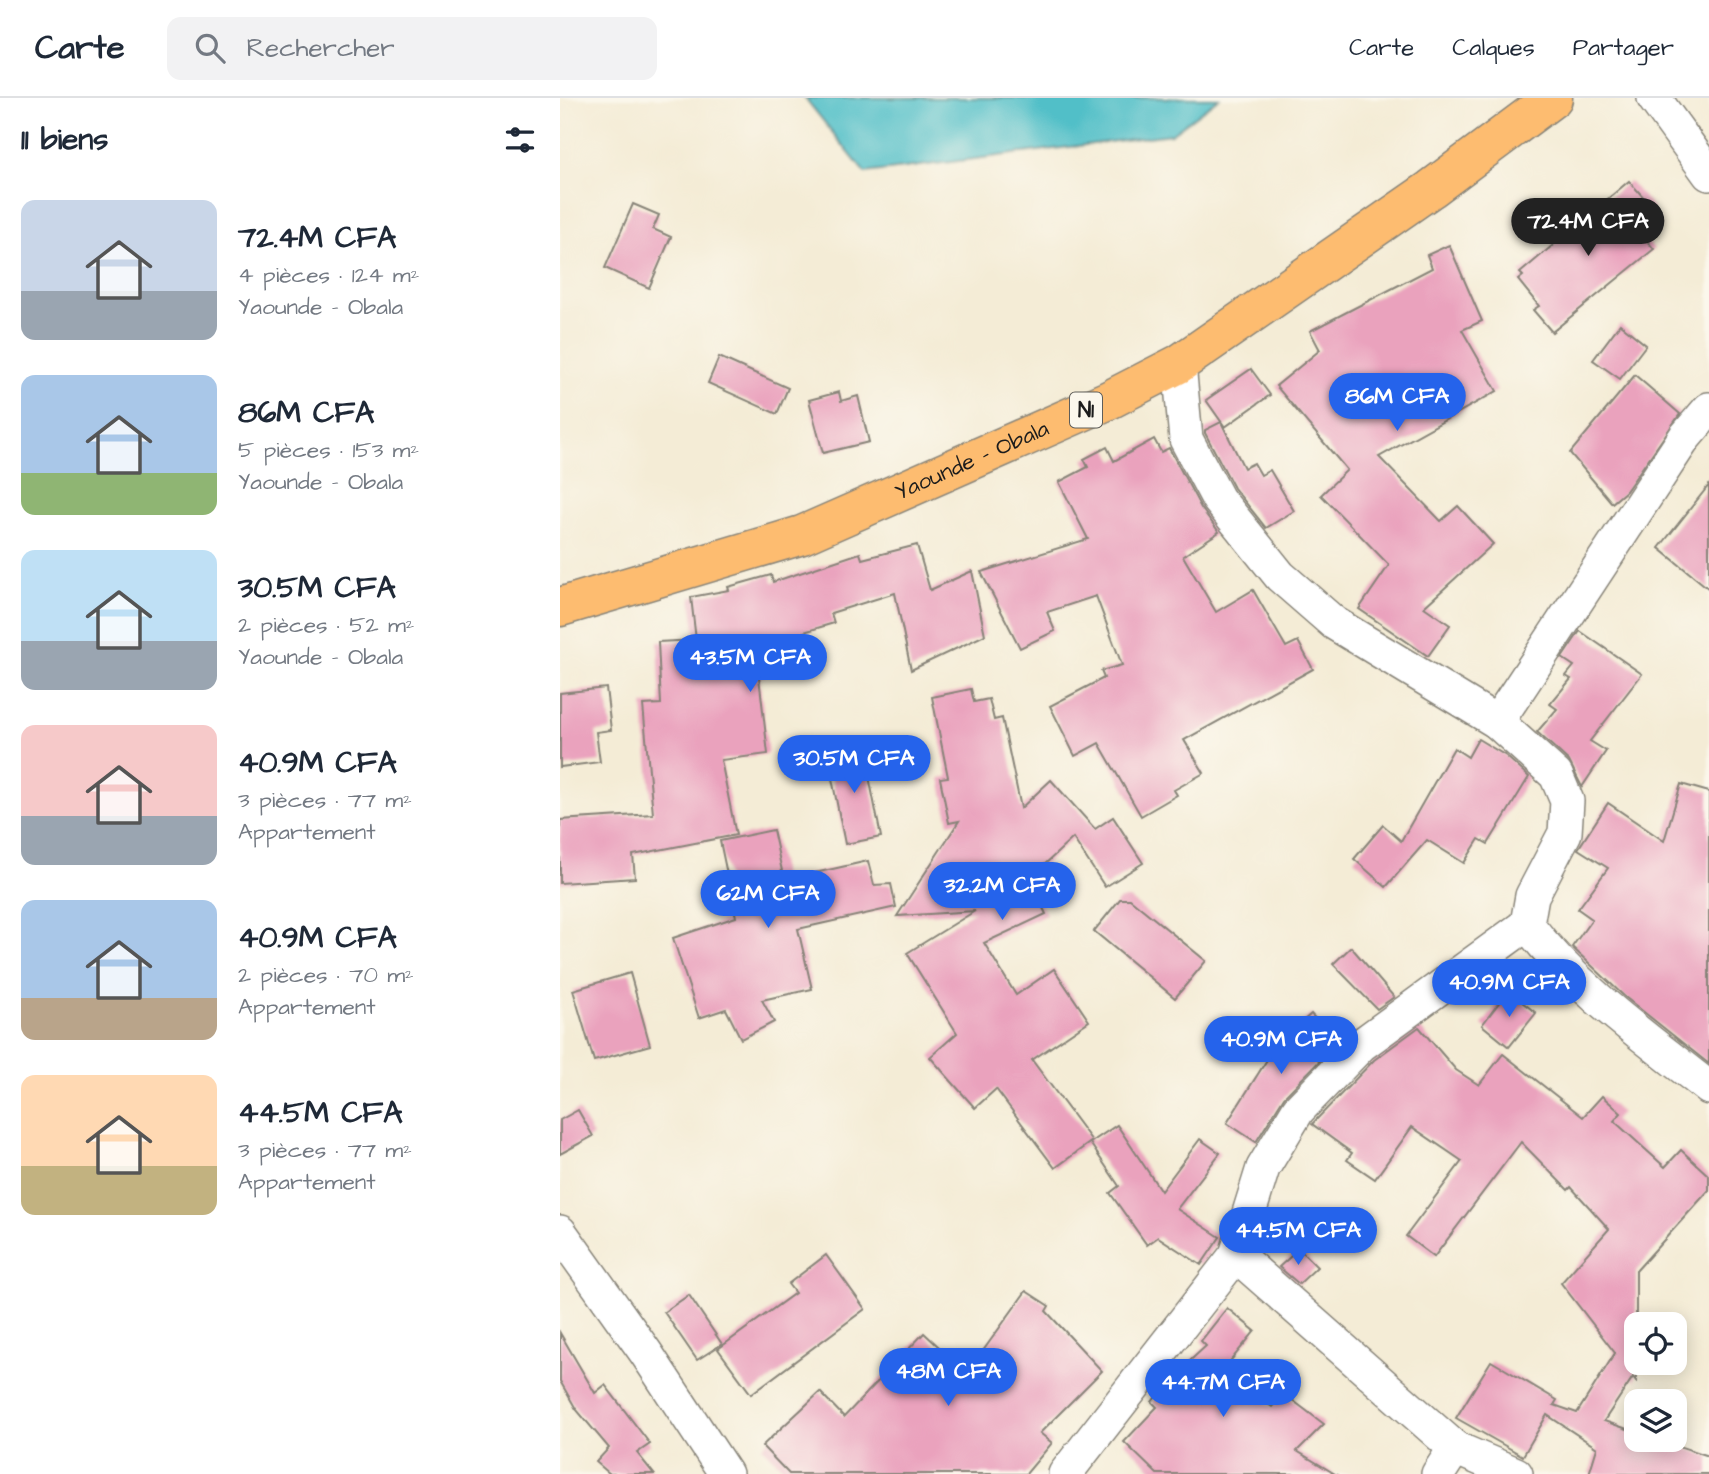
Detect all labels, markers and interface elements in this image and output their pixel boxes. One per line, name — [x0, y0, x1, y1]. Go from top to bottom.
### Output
search box — [167, 17, 657, 80]
text: Carte — [35, 25, 125, 71]
icon: search — [191, 29, 229, 67]
text: Rechercher — [247, 30, 395, 66]
text: Carte — [1349, 31, 1414, 65]
text: Calques — [1452, 31, 1535, 65]
text: Partager — [1573, 31, 1674, 65]
text: 11 biens — [21, 119, 108, 161]
icon: filters — [501, 121, 539, 159]
pin: 72.4M CFA — [1508, 198, 1668, 258]
text: 72.4M CFA — [1527, 205, 1649, 237]
text: 72.4M CFA — [238, 217, 396, 259]
icon: home — [77, 228, 161, 312]
text: 4 pièces · 124 m² — [238, 259, 419, 291]
text: Yaounde - Obala — [238, 291, 403, 323]
pin: 86M CFA — [1332, 374, 1462, 433]
text: 86M CFA — [1345, 380, 1449, 412]
text: 86M CFA — [238, 392, 374, 434]
road number: N1 — [1070, 392, 1102, 428]
icon: home — [77, 403, 161, 487]
street label: Yaounde - Obala — [890, 412, 1054, 508]
text: 5 pièces · 153 m² — [238, 434, 419, 466]
text: Yaounde - Obala — [238, 466, 403, 498]
text: 30.5M CFA — [238, 567, 396, 609]
icon: home — [77, 578, 161, 662]
text: 2 pièces · 52 m² — [238, 609, 414, 641]
pin: 43.5M CFA — [670, 634, 830, 694]
text: Yaounde - Obala — [238, 641, 403, 673]
text: 43.5M CFA — [689, 641, 811, 673]
pin: 30.5M CFA — [774, 736, 934, 795]
text: 40.9M CFA — [238, 742, 397, 784]
text: 30.5M CFA — [794, 742, 914, 774]
icon: home — [77, 753, 161, 837]
text: 3 pièces · 77 m² — [238, 784, 412, 816]
text: Appartement — [238, 816, 376, 848]
pin: 32.2M CFA — [922, 862, 1082, 922]
text: 32.2M CFA — [944, 869, 1060, 901]
pin: 62M CFA — [703, 870, 833, 930]
text: 62M CFA — [717, 877, 819, 909]
text: 40.9M CFA — [238, 917, 397, 959]
icon: home — [77, 928, 161, 1012]
text: 2 pièces · 70 m² — [238, 959, 414, 991]
pin: 40.9M CFA — [1429, 960, 1589, 1019]
text: 40.9M CFA — [1448, 966, 1570, 998]
text: Appartement — [238, 991, 376, 1023]
pin: 40.9M CFA — [1201, 1016, 1361, 1076]
text: 40.9M CFA — [1220, 1023, 1342, 1055]
text: 44.5M CFA — [238, 1092, 402, 1134]
icon: home — [77, 1103, 161, 1187]
text: 3 pièces · 77 m² — [238, 1134, 412, 1166]
text: Appartement — [238, 1166, 376, 1198]
pin: 44.5M CFA — [1218, 1208, 1378, 1267]
text: 44.5M CFA — [1235, 1214, 1361, 1246]
map controls — [1624, 1312, 1687, 1452]
button: locate — [1624, 1312, 1687, 1375]
pin: 48M CFA — [883, 1348, 1013, 1408]
text: 48M CFA — [895, 1355, 1001, 1387]
pin: 44.7M CFA — [1143, 1360, 1303, 1419]
text: 44.7M CFA — [1161, 1366, 1285, 1398]
button: layers — [1624, 1389, 1687, 1452]

